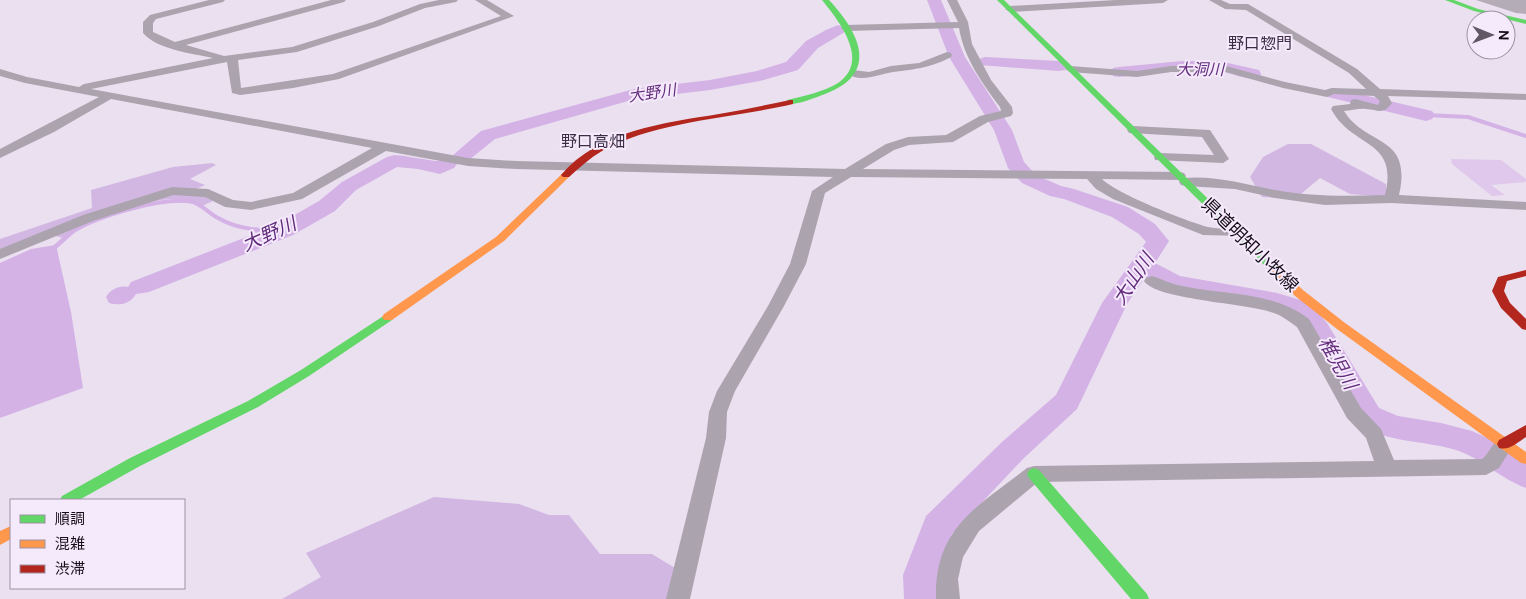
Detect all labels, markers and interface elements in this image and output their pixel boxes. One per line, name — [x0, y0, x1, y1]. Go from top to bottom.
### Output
north arrow — [1466, 10, 1516, 60]
text: N — [1495, 30, 1513, 40]
district label: 野口惣門 — [1228, 33, 1292, 54]
water label: 大洞川 — [1176, 59, 1226, 80]
water label: 大野川 — [627, 79, 679, 107]
district label: 野口高畑 — [561, 131, 625, 152]
street label: 県道明知小牧線 — [1196, 193, 1304, 297]
water label: 大野川 — [238, 210, 302, 257]
water label: 大山川 — [1107, 247, 1160, 310]
water label: 椎児川 — [1313, 332, 1364, 396]
legend — [10, 499, 185, 589]
text: 順調 — [55, 509, 85, 529]
text: 混雑 — [55, 534, 85, 554]
text: 渋滞 — [55, 559, 85, 579]

